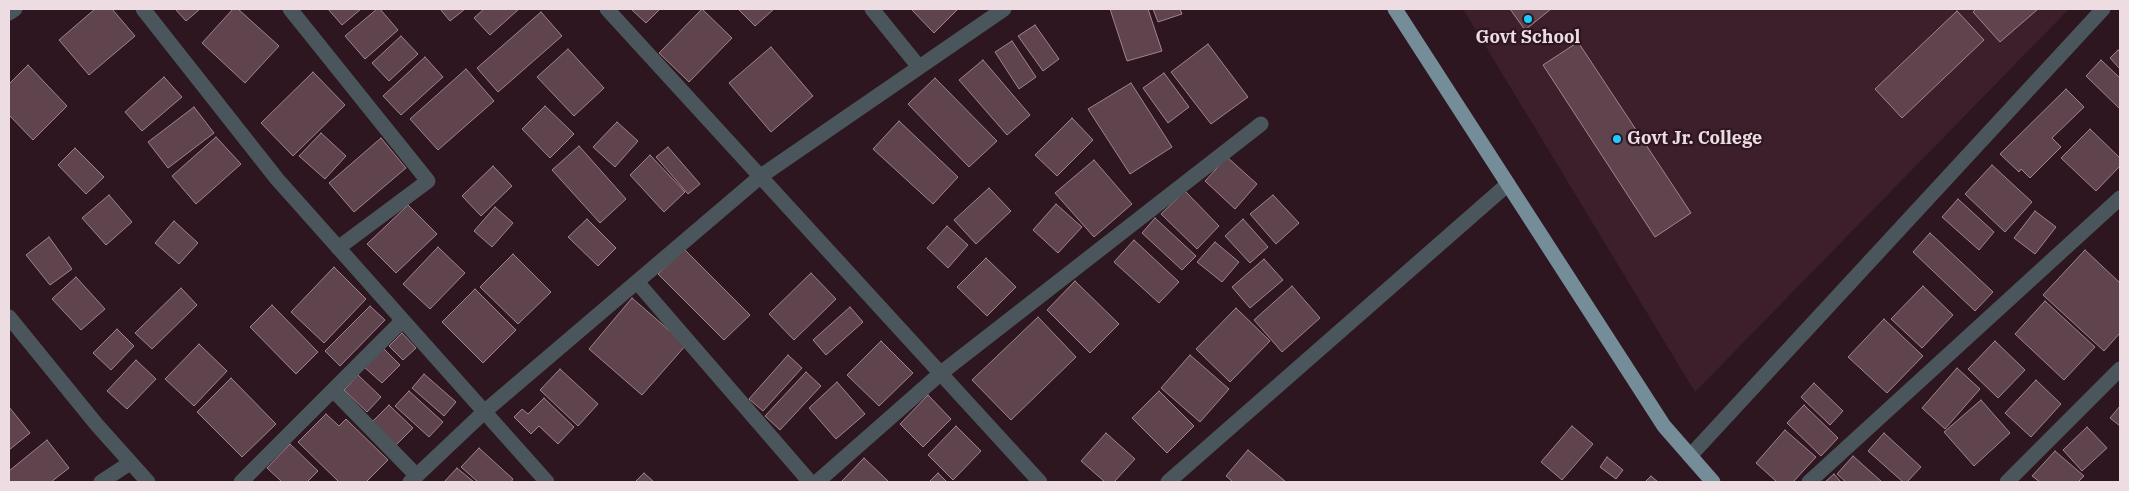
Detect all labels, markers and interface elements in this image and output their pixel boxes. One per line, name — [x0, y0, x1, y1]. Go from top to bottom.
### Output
marker: Govt School — [1522, 13, 1534, 25]
place label: Govt School — [1476, 27, 1580, 49]
place label: Govt Jr. College — [1627, 128, 1762, 150]
marker: Govt Jr. College — [1611, 133, 1623, 145]

